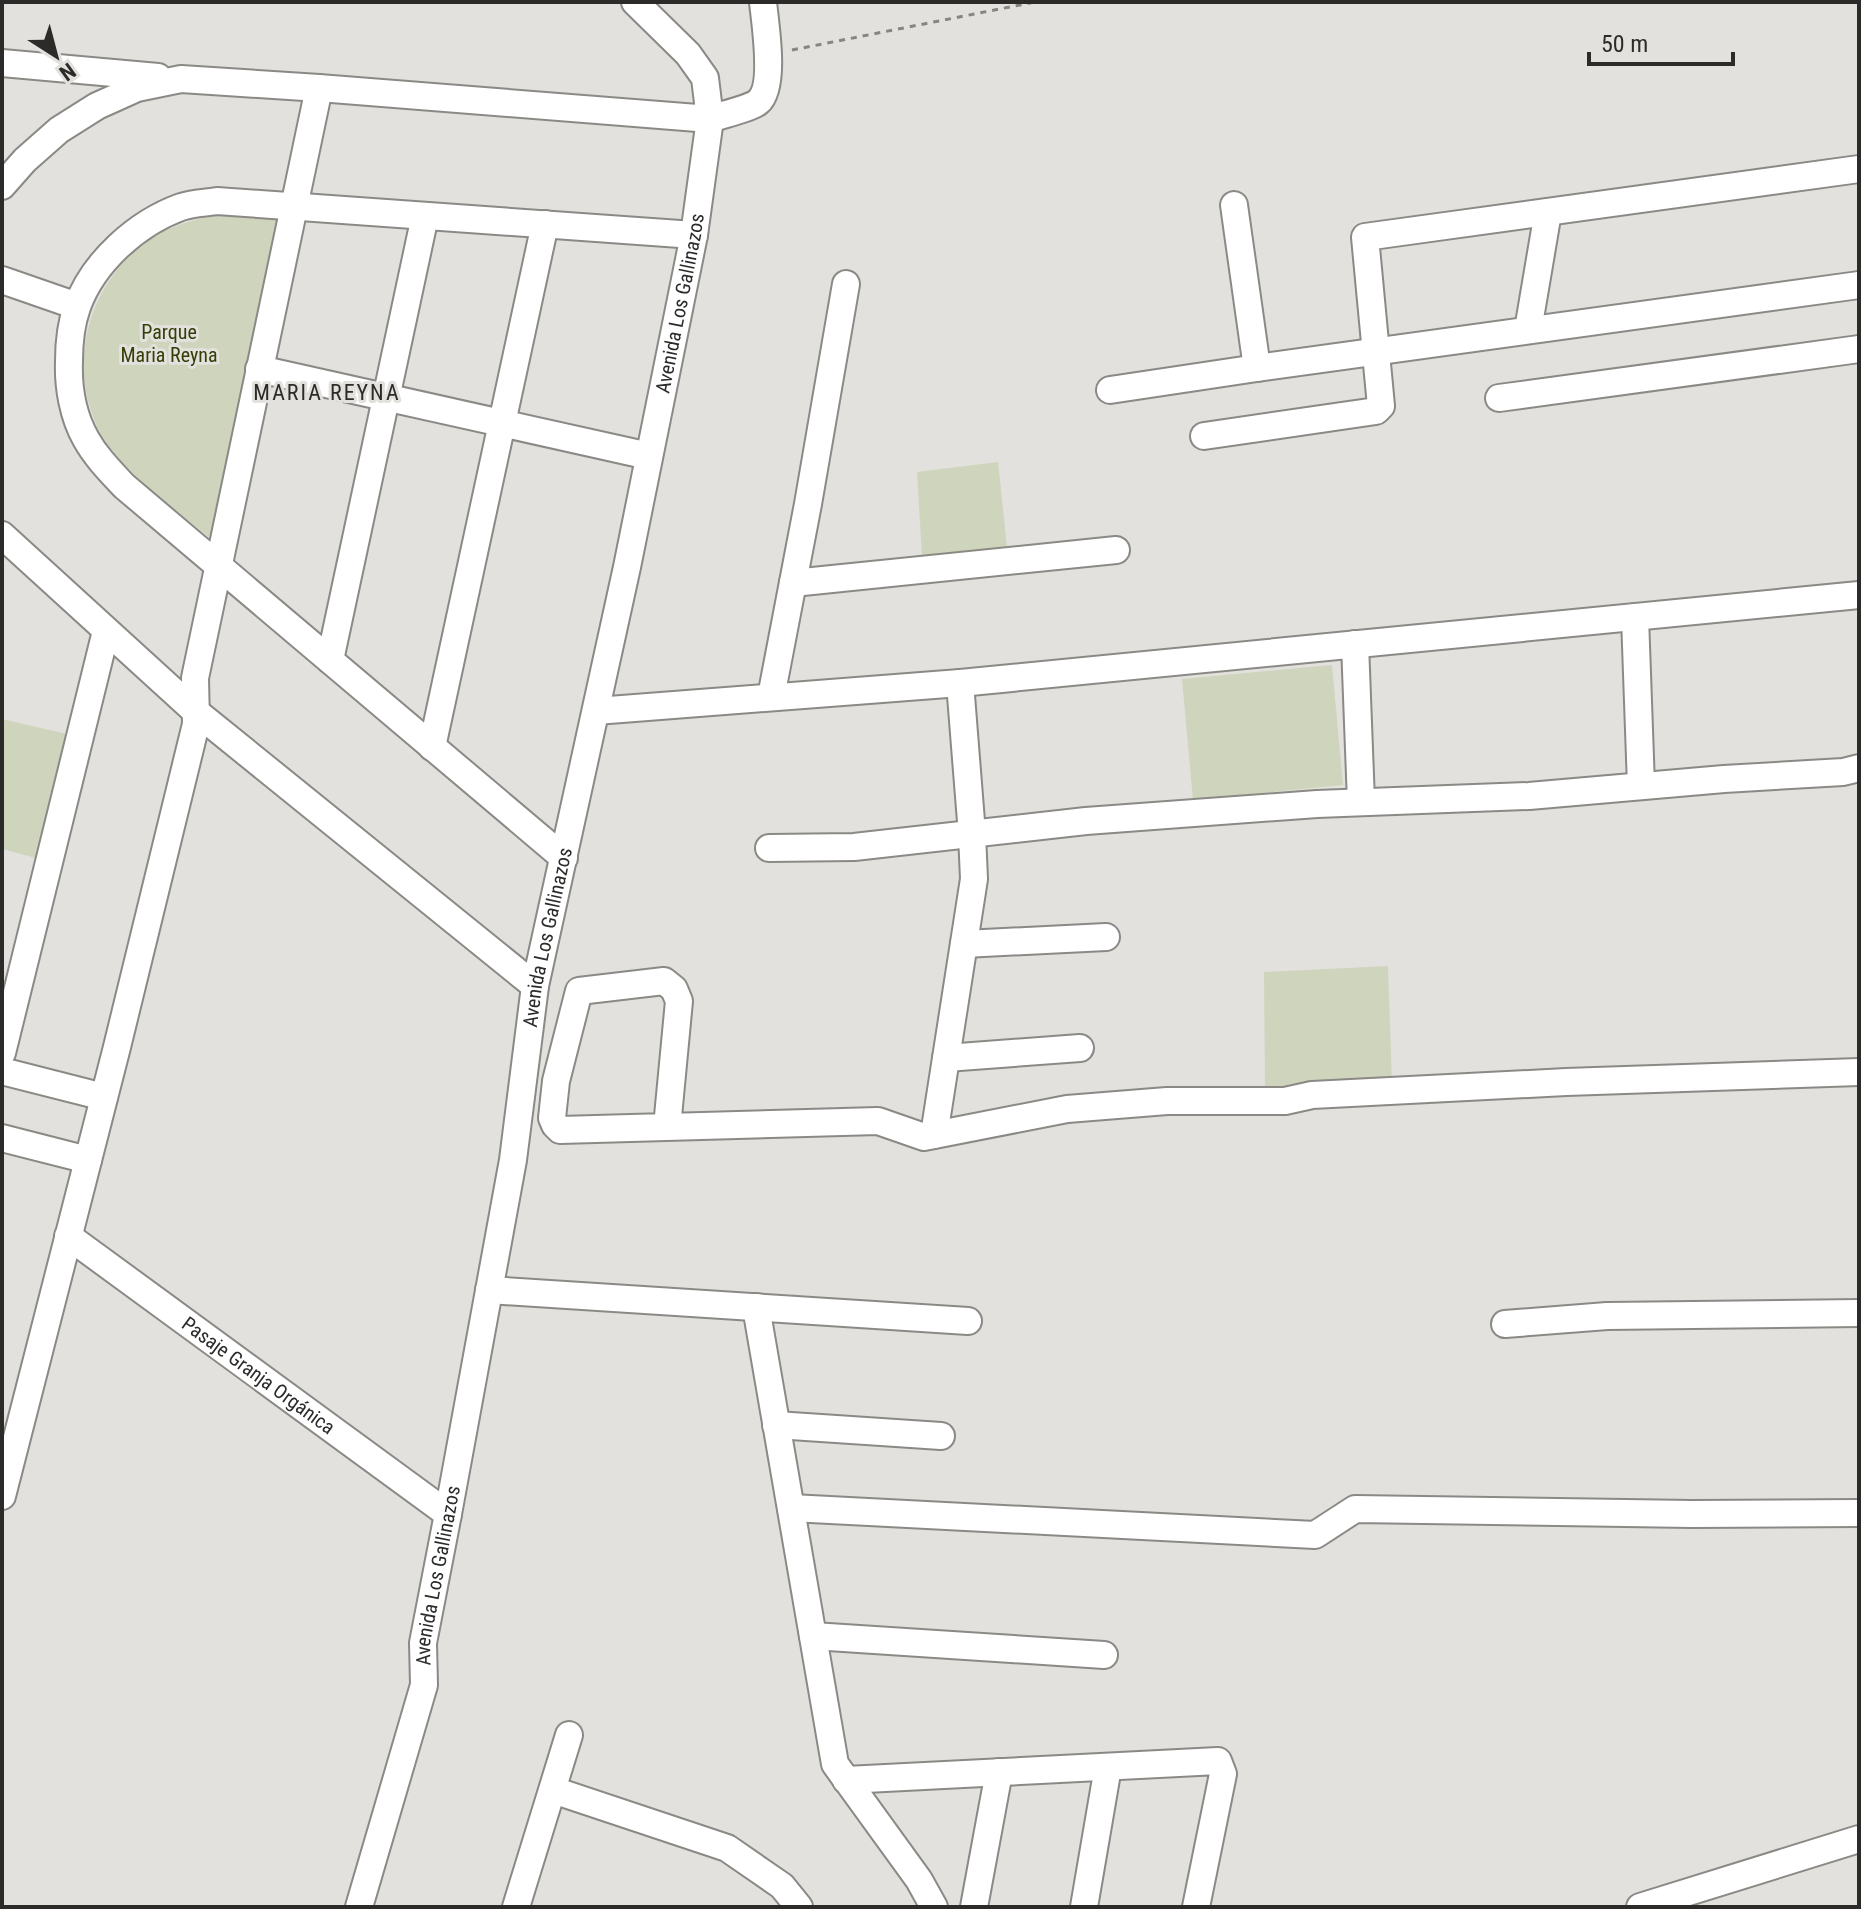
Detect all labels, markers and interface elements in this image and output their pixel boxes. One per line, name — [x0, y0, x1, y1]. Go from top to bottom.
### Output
north arrow — [16, 16, 96, 96]
scale bar — [1589, 16, 1733, 66]
text: 50 m — [1601, 30, 1648, 58]
text: N — [55, 58, 80, 86]
street label: Avenida Los Gallinazos — [650, 212, 709, 395]
park label: Parque Maria Reyna — [120, 320, 218, 367]
district label: MARIA REYNA — [253, 380, 401, 405]
street label: Avenida Los Gallinazos — [518, 845, 577, 1029]
street label: Pasaje Granja Orgánica — [177, 1311, 340, 1439]
street label: Avenida Los Gallinazos — [411, 1484, 465, 1666]

